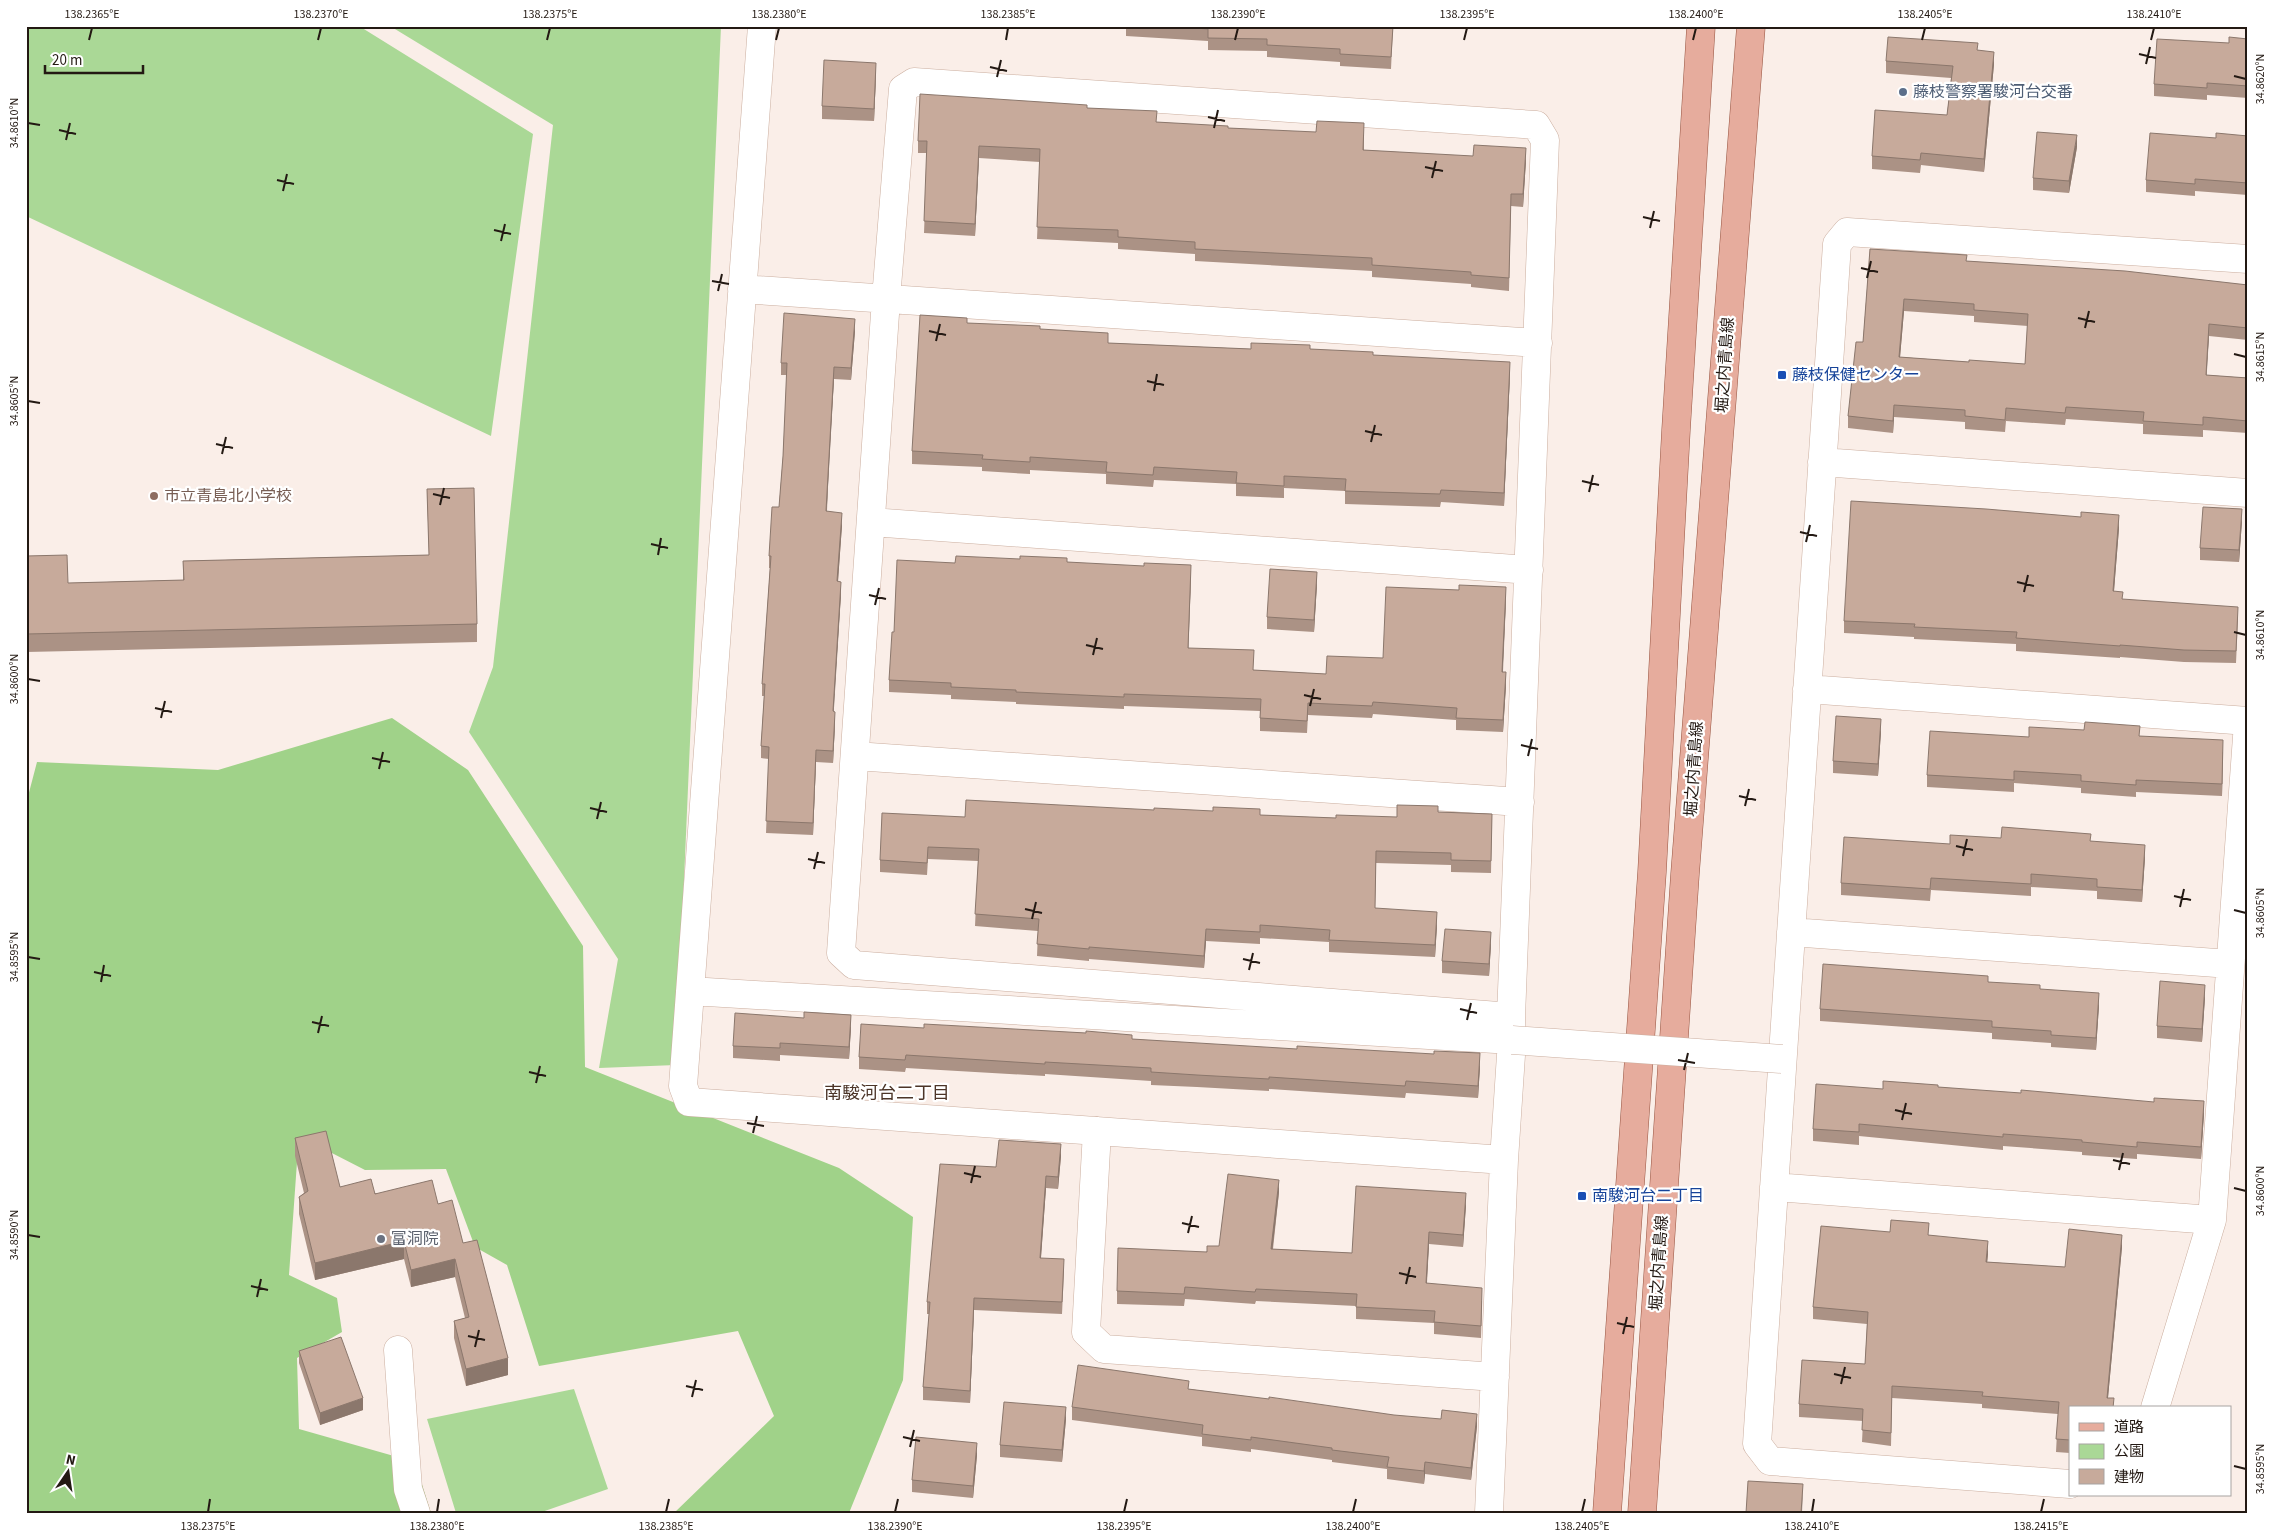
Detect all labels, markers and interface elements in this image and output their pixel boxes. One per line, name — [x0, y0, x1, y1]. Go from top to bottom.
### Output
text: 138.2365°E — [64, 6, 120, 23]
text: 138.2370°E — [293, 6, 349, 23]
text: 138.2375°E — [522, 6, 578, 23]
text: 138.2380°E — [751, 6, 807, 23]
text: 138.2385°E — [980, 6, 1036, 23]
text: 138.2390°E — [1210, 6, 1266, 23]
text: 138.2395°E — [1439, 6, 1495, 23]
text: 138.2400°E — [1668, 6, 1724, 23]
text: 138.2405°E — [1897, 6, 1953, 23]
text: 138.2410°E — [2126, 6, 2182, 23]
scale bar — [45, 42, 142, 74]
text: 20 m — [52, 50, 82, 71]
text: 34.8620°N — [2252, 54, 2269, 104]
place label: 藤枝警察署駿河台交番 — [1913, 81, 2073, 103]
marker: 藤枝警察署駿河台交番 — [1897, 86, 1909, 98]
text: 34.8610°N — [6, 98, 23, 148]
street label: 堀之内青島線 — [1711, 316, 1739, 414]
text: 34.8615°N — [2252, 332, 2269, 382]
place label: 藤枝保健センター — [1792, 364, 1920, 386]
marker: 藤枝保健センター — [1776, 369, 1788, 381]
text: 34.8605°N — [6, 376, 23, 426]
place label: 市立青島北小学校 — [164, 485, 292, 507]
marker: 市立青島北小学校 — [148, 490, 160, 502]
text: 34.8610°N — [2252, 610, 2269, 660]
text: 34.8600°N — [6, 654, 23, 704]
street label: 堀之内青島線 — [1680, 720, 1708, 818]
text: 34.8605°N — [2252, 888, 2269, 938]
text: 34.8595°N — [6, 932, 23, 982]
district label: 南駿河台二丁目 — [824, 1081, 950, 1106]
text: 34.8600°N — [2252, 1166, 2269, 1216]
place label: 南駿河台二丁目 — [1592, 1185, 1704, 1207]
marker: 南駿河台二丁目 — [1576, 1190, 1588, 1202]
text: 34.8590°N — [6, 1210, 23, 1260]
street label: 堀之内青島線 — [1645, 1214, 1673, 1312]
place label: 富洞院 — [391, 1228, 439, 1250]
marker: 富洞院 — [375, 1233, 387, 1245]
legend — [2069, 1406, 2232, 1496]
text: 道路 — [2114, 1417, 2144, 1438]
text: 公園 — [2114, 1441, 2144, 1462]
text: 34.8595°N — [2252, 1444, 2269, 1494]
north arrow — [42, 1446, 92, 1496]
text: N — [64, 1450, 77, 1471]
text: 建物 — [2114, 1467, 2144, 1488]
text: 138.2375°E — [180, 1518, 236, 1535]
text: 138.2380°E — [409, 1518, 465, 1535]
text: 138.2385°E — [638, 1518, 694, 1535]
text: 138.2390°E — [867, 1518, 923, 1535]
text: 138.2395°E — [1096, 1518, 1152, 1535]
text: 138.2400°E — [1325, 1518, 1381, 1535]
text: 138.2405°E — [1554, 1518, 1610, 1535]
text: 138.2410°E — [1784, 1518, 1840, 1535]
text: 138.2415°E — [2013, 1518, 2069, 1535]

